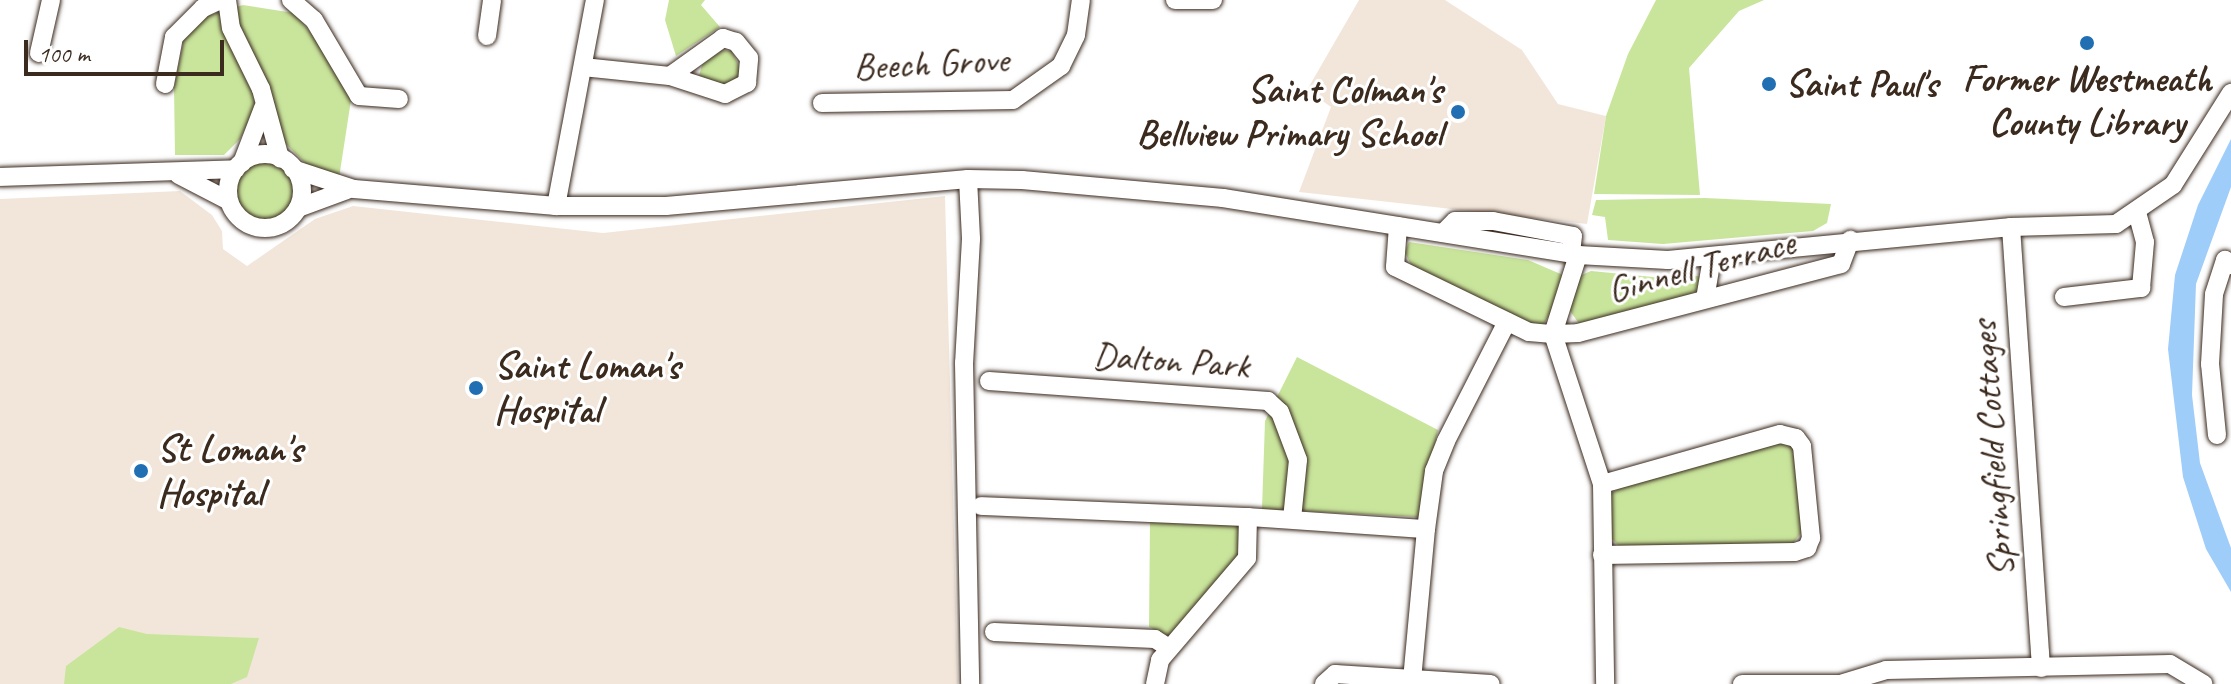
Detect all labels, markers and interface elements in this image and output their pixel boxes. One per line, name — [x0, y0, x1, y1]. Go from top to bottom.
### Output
scale bar — [28, 24, 228, 74]
marker: Former Westmeath County Library — [2078, 34, 2096, 52]
street label: Beech Grove — [852, 36, 1010, 90]
text: 100 m — [38, 39, 90, 69]
place label: Former Westmeath County Library — [1962, 56, 2212, 146]
place label: Saint Paul's — [1785, 61, 1939, 107]
place label: Saint Colman's Bellview Primary School — [1136, 67, 1442, 156]
marker: Saint Paul's — [1760, 75, 1778, 93]
marker: Saint Colman's Bellview Primary School — [1449, 103, 1467, 121]
street label: Ginnell Terrace — [1603, 219, 1799, 313]
street label: Springfield Cottages — [1960, 320, 2024, 578]
street label: Dalton Park — [1091, 332, 1251, 388]
place label: Saint Loman's Hospital — [494, 343, 678, 432]
marker: Saint Loman's Hospital — [465, 377, 487, 399]
place label: St Loman's Hospital — [157, 426, 301, 516]
marker: St Loman's Hospital — [132, 462, 150, 480]

